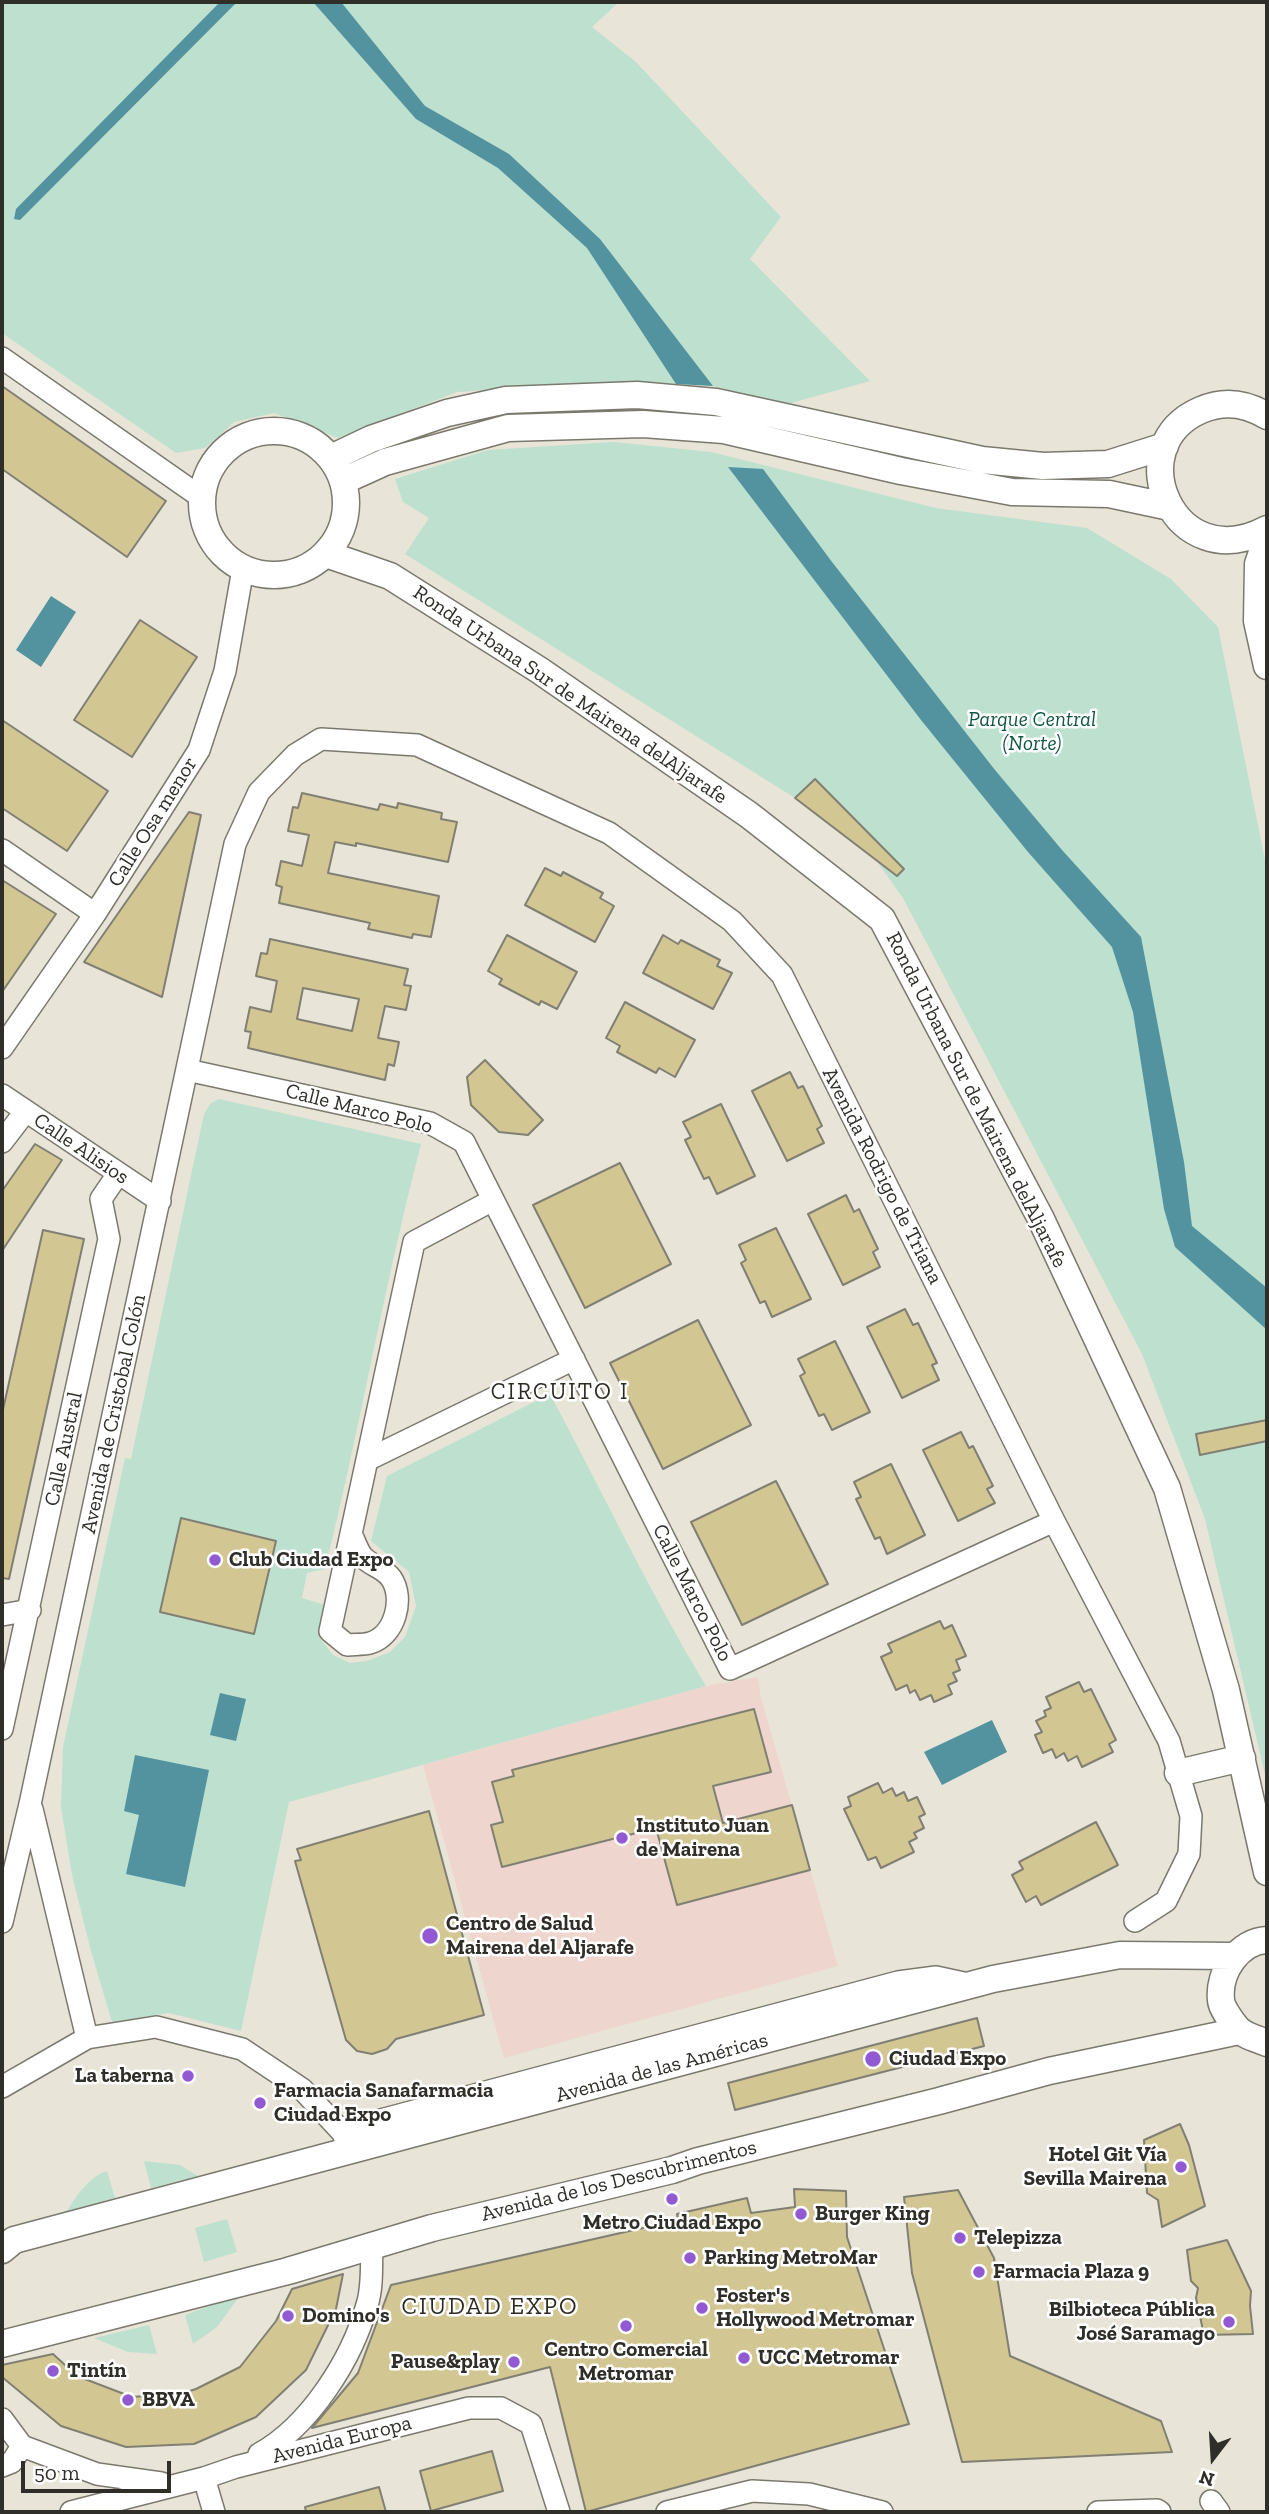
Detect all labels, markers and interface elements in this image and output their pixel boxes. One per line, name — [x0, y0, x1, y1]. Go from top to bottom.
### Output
street label: Ronda Urbana Sur de Mairena delAljarafe — [408, 580, 732, 810]
park label: Parque Central (Norte) — [968, 707, 1096, 757]
street label: Calle Osa menor — [103, 752, 203, 892]
street label: Ronda Urbana Sur de Mairena delAljarafe — [880, 928, 1072, 1272]
street label: Avenida Rodrigo de Triana — [816, 1063, 948, 1289]
street label: Calle Marco Polo — [283, 1079, 435, 1139]
street label: Calle Alisios — [29, 1108, 133, 1190]
street label: Avenida de Cristobal Colón — [76, 1292, 152, 1536]
district label: CIRCUITO I — [492, 1378, 628, 1406]
street label: Calle Austral — [40, 1390, 88, 1508]
street label: Calle Marco Polo — [647, 1520, 737, 1666]
place label: Club Ciudad Expo — [229, 1547, 394, 1573]
marker: Club Ciudad Expo — [207, 1552, 223, 1568]
place label: Instituto Juan de Mairena — [636, 1813, 769, 1863]
marker: Instituto Juan de Mairena — [614, 1830, 630, 1846]
place label: Centro de Salud Mairena del Aljarafe — [446, 1911, 634, 1961]
marker: Centro de Salud Mairena del Aljarafe — [420, 1926, 440, 1946]
street label: Avenida de las Américas — [553, 2028, 771, 2108]
place label: Ciudad Expo — [889, 2046, 1006, 2072]
marker: Ciudad Expo — [863, 2049, 883, 2069]
place label: La taberna — [75, 2063, 174, 2089]
marker: La taberna — [180, 2068, 196, 2084]
place label: Farmacia Sanafarmacia Ciudad Expo — [274, 2078, 494, 2128]
marker: Farmacia Sanafarmacia Ciudad Expo — [252, 2095, 268, 2111]
street label: Avenida de los Descubrimentos — [479, 2135, 759, 2227]
place label: Hotel Git Vía Sevilla Mairena — [1023, 2142, 1167, 2192]
marker: Hotel Git Vía Sevilla Mairena — [1173, 2159, 1189, 2175]
marker: Metro Ciudad Expo — [664, 2191, 680, 2207]
place label: Burger King — [815, 2201, 930, 2227]
marker: Burger King — [793, 2206, 809, 2222]
place label: Metro Ciudad Expo — [583, 2210, 761, 2236]
place label: Telepizza — [974, 2225, 1062, 2251]
marker: Telepizza — [952, 2230, 968, 2246]
place label: Parking MetroMar — [704, 2245, 878, 2271]
marker: Parking MetroMar — [682, 2250, 698, 2266]
place label: Farmacia Plaza 9 — [993, 2259, 1149, 2285]
marker: Farmacia Plaza 9 — [971, 2264, 987, 2280]
place label: Foster's Hollywood Metromar — [716, 2283, 914, 2333]
district label: CIUDAD EXPO — [403, 2293, 577, 2321]
place label: Bilbioteca Pública José Saramago — [1049, 2297, 1215, 2347]
marker: Foster's Hollywood Metromar — [694, 2300, 710, 2316]
place label: Domino's — [302, 2303, 390, 2329]
marker: Domino's — [280, 2308, 296, 2324]
marker: Bilbioteca Pública José Saramago — [1221, 2314, 1237, 2330]
marker: Centro Comercial Metromar — [618, 2318, 634, 2334]
place label: Centro Comercial Metromar — [544, 2337, 708, 2387]
place label: UCC Metromar — [758, 2345, 899, 2371]
place label: Pause&play — [391, 2349, 500, 2375]
marker: UCC Metromar — [736, 2350, 752, 2366]
marker: Pause&play — [506, 2354, 522, 2370]
place label: Tintín — [67, 2358, 126, 2384]
marker: Tintín — [45, 2363, 61, 2379]
place label: BBVA — [142, 2387, 195, 2413]
marker: BBVA — [120, 2392, 136, 2408]
street label: Avenida Europa — [270, 2411, 414, 2469]
north arrow — [1178, 2423, 1248, 2493]
scale bar — [24, 2448, 175, 2492]
text: 50 m — [34, 2460, 80, 2485]
text: N — [1196, 2465, 1217, 2492]

